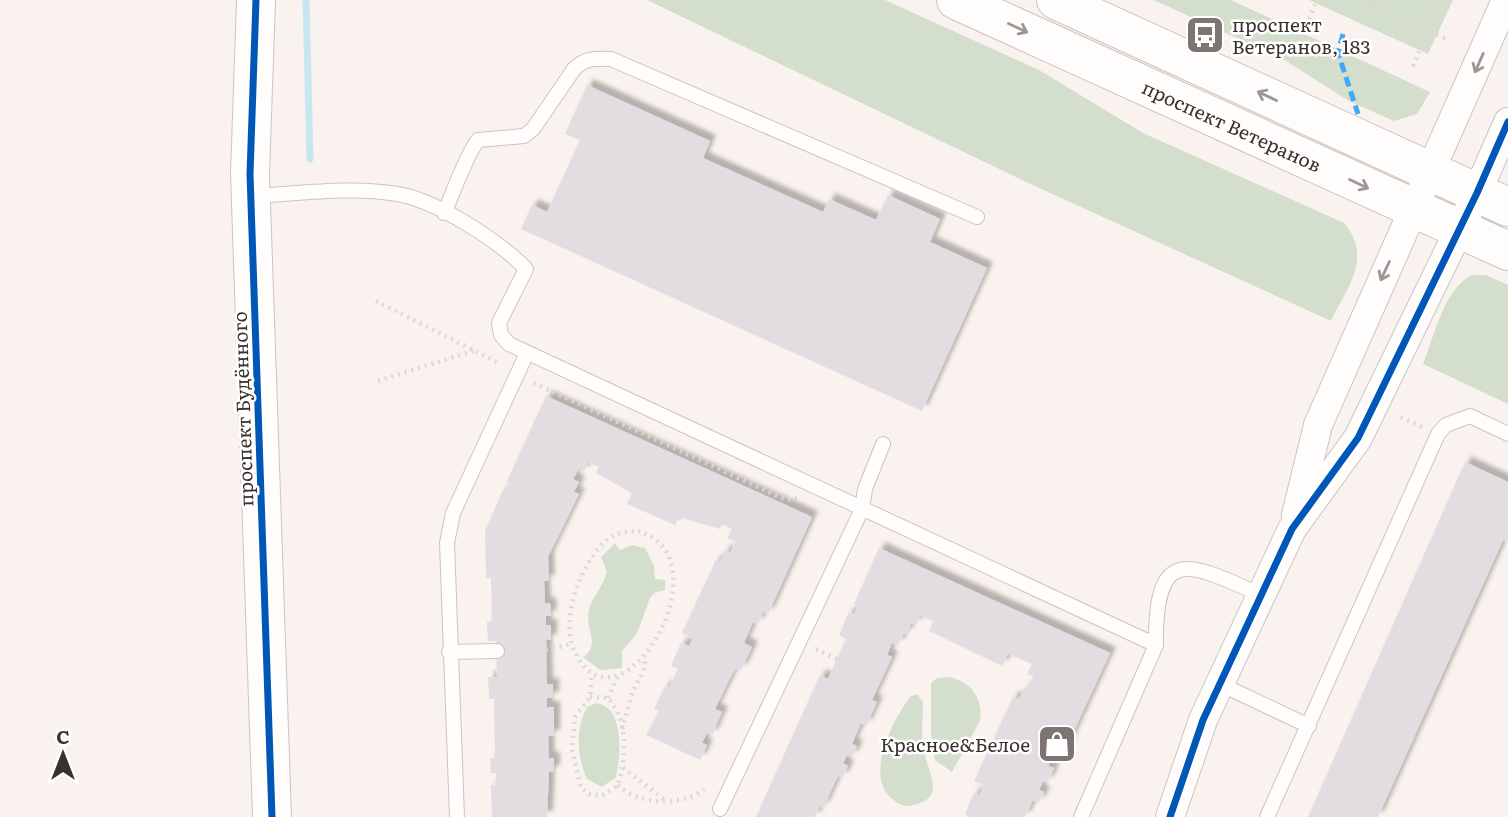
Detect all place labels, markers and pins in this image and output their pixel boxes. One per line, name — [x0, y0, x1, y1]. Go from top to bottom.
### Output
place label: проспект Ветеранов, 183 — [1232, 10, 1371, 60]
bus stop icon: проспект Ветеранов, 183 — [1184, 14, 1226, 56]
shop icon: Красное&Белое — [1036, 723, 1078, 765]
place label: Красное&Белое — [880, 730, 1030, 758]

